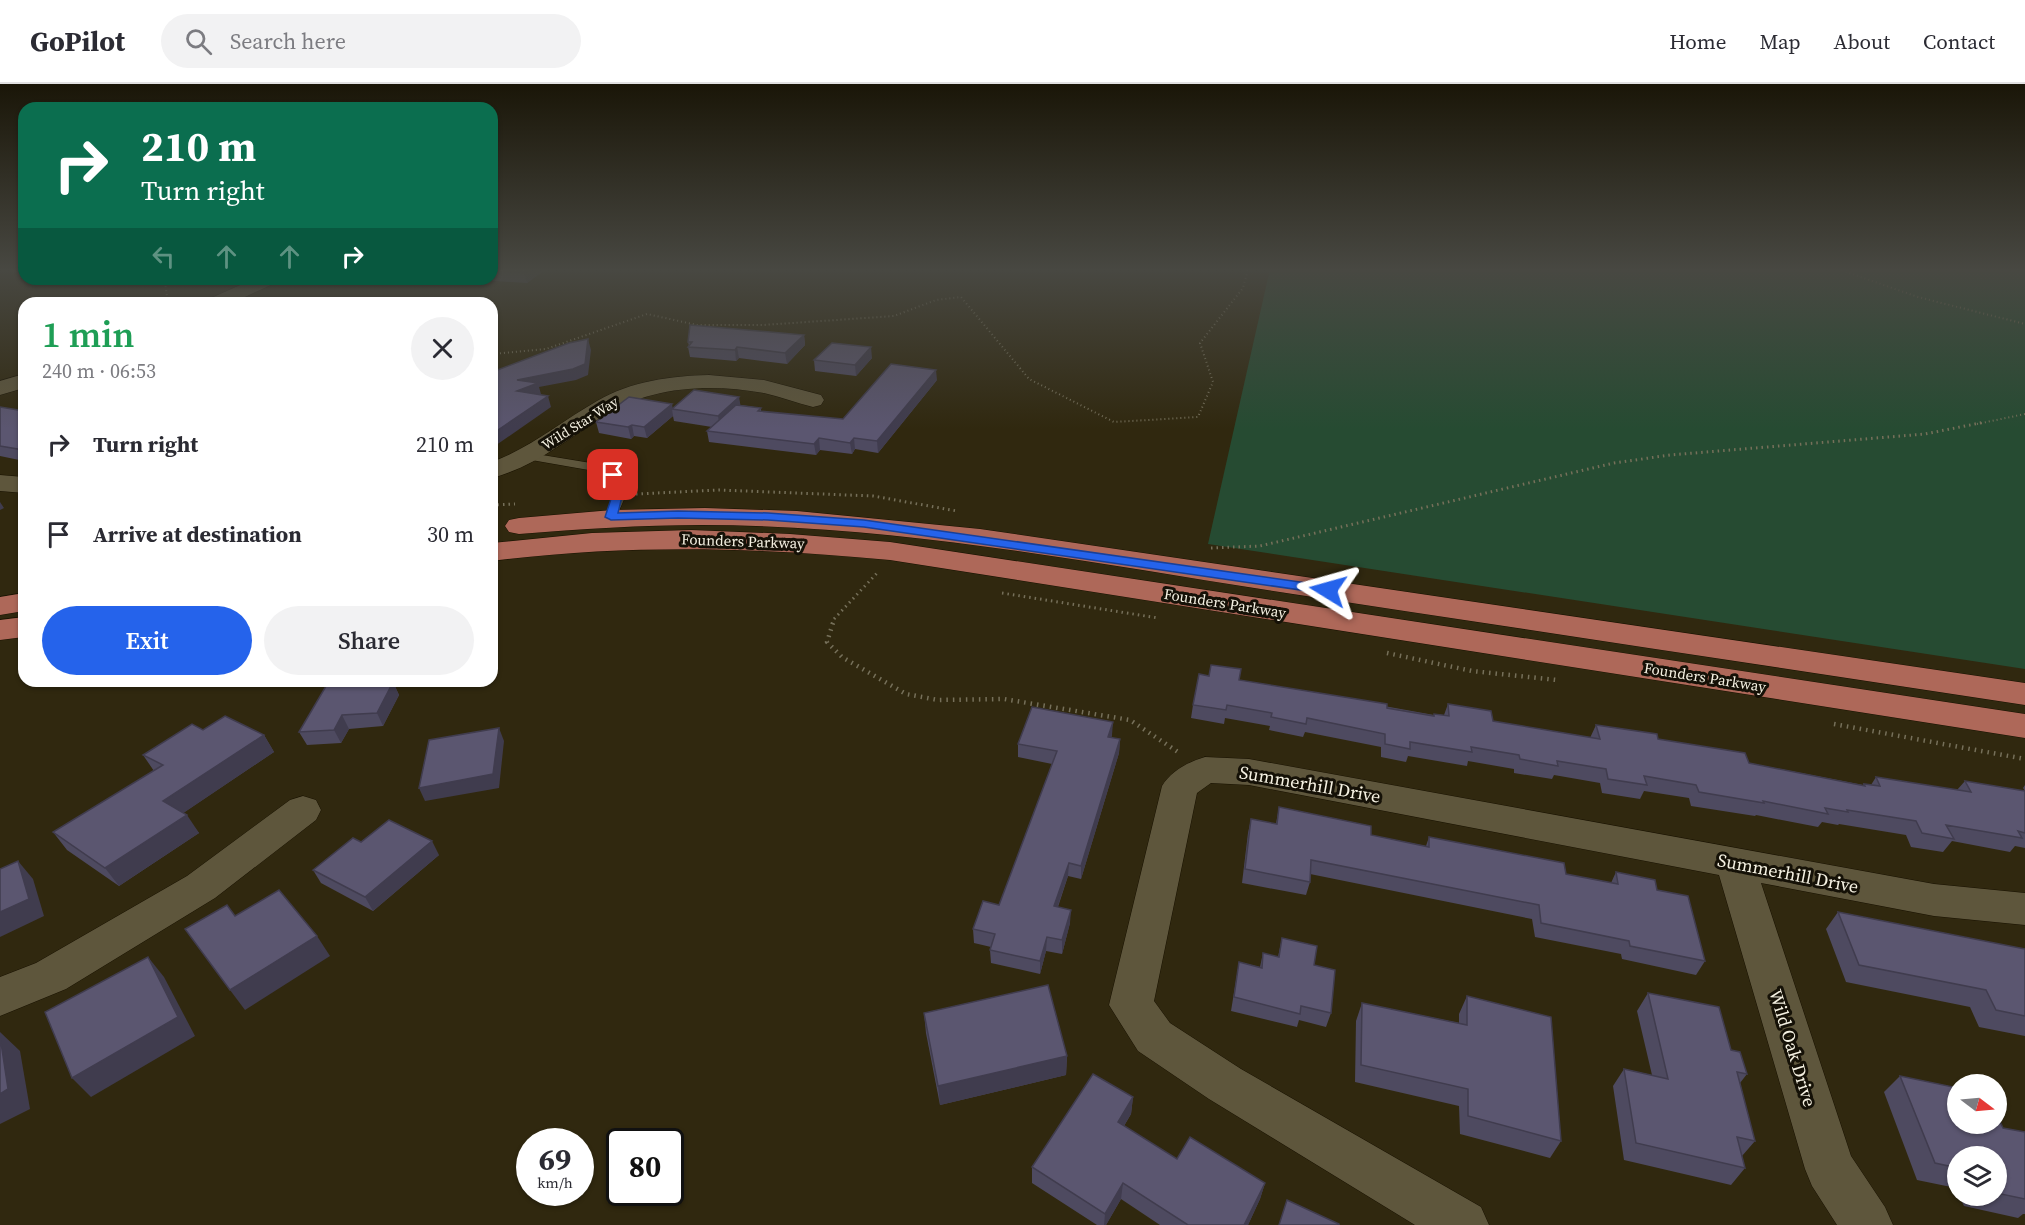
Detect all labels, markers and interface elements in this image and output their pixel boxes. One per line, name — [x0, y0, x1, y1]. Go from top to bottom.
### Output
search box — [161, 14, 581, 68]
text: GoPilot — [30, 22, 125, 60]
icon: search — [182, 25, 215, 58]
text: Search here — [230, 26, 346, 56]
text: Home — [1669, 27, 1727, 56]
text: Map — [1760, 27, 1801, 56]
text: About — [1834, 27, 1890, 56]
text: Contact — [1923, 27, 1995, 56]
text: 210 m — [141, 117, 256, 175]
icon: right — [42, 126, 120, 204]
text: Turn right — [141, 172, 265, 209]
icon: left — [147, 240, 180, 273]
icon: ahead — [210, 240, 243, 273]
icon: ahead — [273, 240, 306, 273]
icon: right — [336, 240, 369, 273]
text: 1 min — [42, 310, 134, 359]
button: close — [411, 317, 474, 380]
text: 240 m · 06:53 — [42, 357, 156, 385]
street label: Wild Star Way — [538, 391, 623, 454]
icon: right — [42, 428, 75, 461]
text: Turn right — [93, 429, 198, 459]
text: 210 m — [416, 429, 474, 459]
pin — [587, 449, 638, 500]
icon: arrive — [596, 458, 629, 491]
icon: arrive — [42, 518, 75, 551]
text: Arrive at destination — [93, 519, 302, 549]
text: 30 m — [427, 519, 474, 549]
street label: Founders Parkway — [681, 528, 805, 554]
position arrow — [1296, 558, 1360, 622]
street label: Founders Parkway — [1162, 583, 1288, 623]
button: Exit — [42, 606, 252, 675]
button: Share — [264, 606, 474, 675]
street label: Founders Parkway — [1642, 657, 1768, 697]
street label: Summerhill Drive — [1237, 759, 1383, 809]
street label: Summerhill Drive — [1715, 847, 1861, 899]
street label: Wild Oak Drive — [1763, 986, 1823, 1110]
north arrow — [1947, 1074, 2007, 1134]
map controls — [1947, 1074, 2007, 1206]
speed limit sign: 80 — [606, 1128, 684, 1206]
text: 69 — [539, 1139, 571, 1180]
button: layers — [1947, 1146, 2007, 1206]
text: km/h — [537, 1172, 573, 1193]

